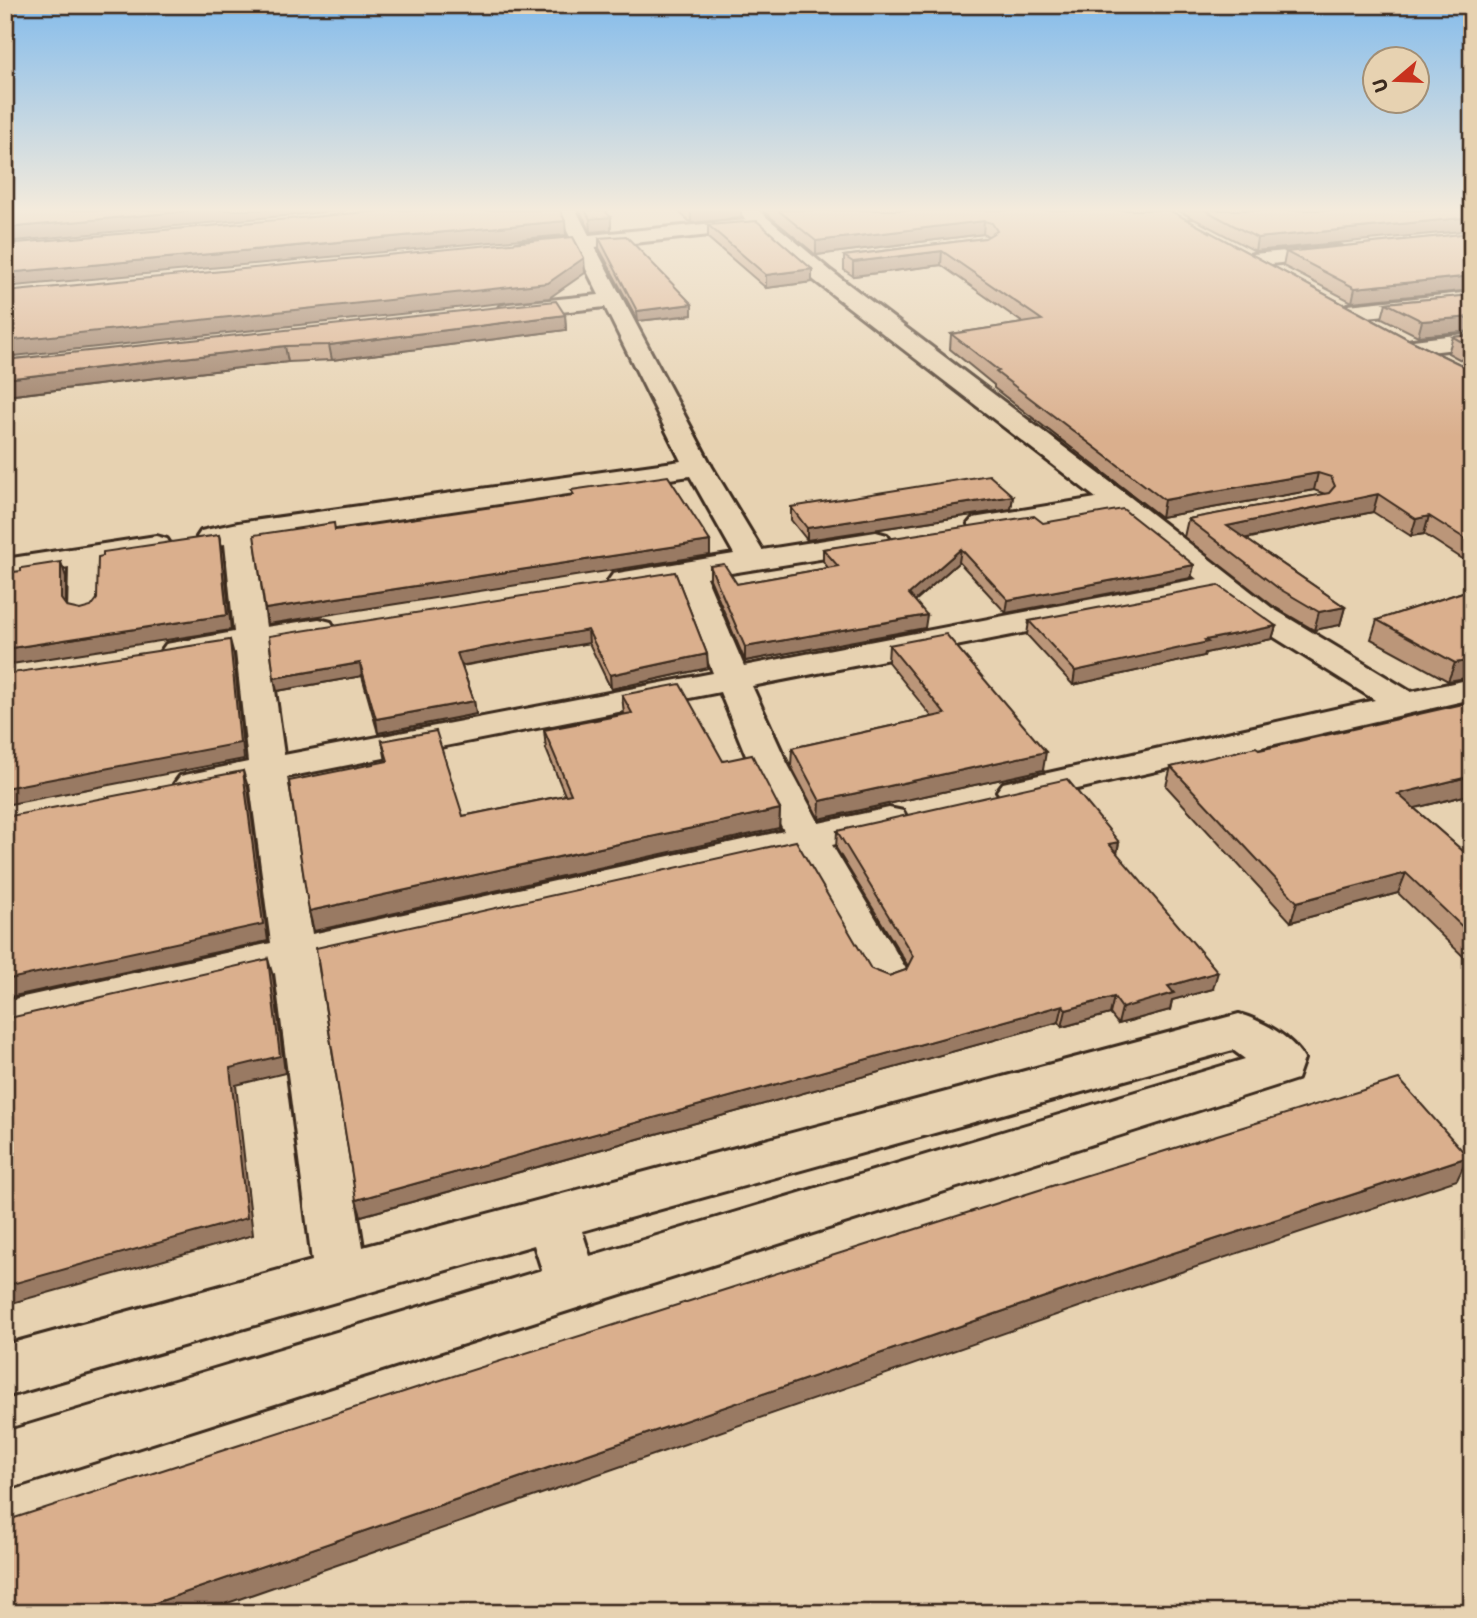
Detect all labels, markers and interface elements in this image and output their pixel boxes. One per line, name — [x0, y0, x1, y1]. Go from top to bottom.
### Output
north arrow — [1362, 46, 1432, 116]
text: U — [1366, 75, 1394, 96]

